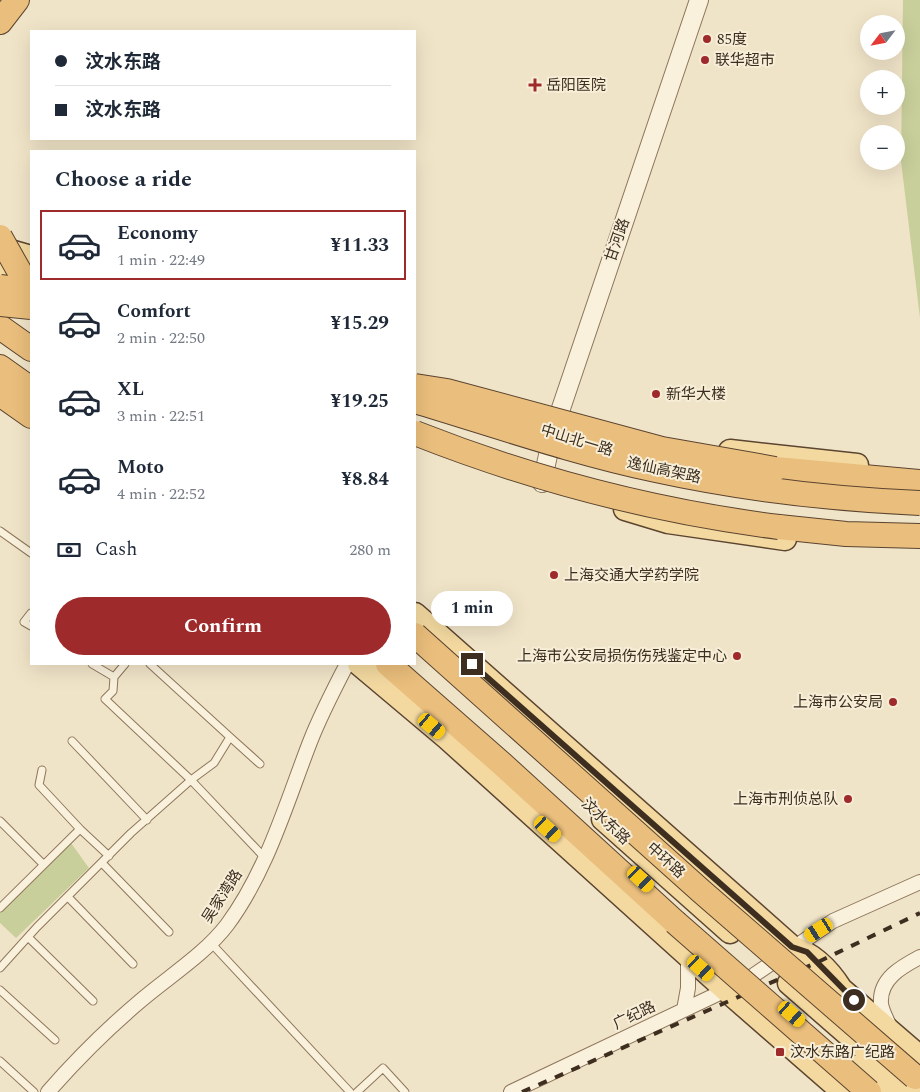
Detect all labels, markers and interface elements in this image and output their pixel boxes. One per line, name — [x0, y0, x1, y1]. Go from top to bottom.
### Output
north arrow — [860, 15, 905, 60]
map controls — [860, 15, 905, 170]
place label: 85度 — [717, 28, 747, 51]
marker: 85度 — [701, 33, 713, 45]
text: 汶水东路 — [85, 48, 161, 77]
place label: 联华超市 — [715, 49, 775, 72]
marker: 联华超市 — [699, 54, 711, 66]
button: + — [860, 70, 905, 115]
place label: 岳阳医院 — [546, 74, 606, 97]
marker: 岳阳医院 — [528, 78, 542, 92]
text: 汶水东路 — [85, 96, 161, 125]
button: − — [860, 125, 905, 170]
text: Choose a ride — [55, 163, 192, 196]
street label: 甘河路 — [599, 215, 636, 265]
text: Economy — [117, 219, 198, 248]
icon: car — [57, 223, 102, 268]
text: ¥11.33 — [331, 231, 389, 260]
text: 1 min · 22:49 — [117, 248, 205, 272]
text: Comfort — [117, 297, 191, 326]
icon: car — [57, 301, 102, 346]
text: ¥15.29 — [331, 309, 389, 338]
text: 2 min · 22:50 — [117, 326, 205, 350]
text: XL — [117, 375, 144, 404]
icon: car — [57, 379, 102, 424]
place label: 新华大楼 — [666, 383, 726, 406]
text: ¥19.25 — [331, 387, 389, 416]
marker: 新华大楼 — [650, 388, 662, 400]
text: 3 min · 22:51 — [117, 404, 205, 428]
street label: 中山北一路 — [538, 419, 616, 462]
street label: 逸仙高架路 — [625, 451, 703, 490]
text: Moto — [117, 453, 164, 482]
icon: car — [57, 457, 102, 502]
text: ¥8.84 — [341, 465, 389, 494]
text: 4 min · 22:52 — [117, 482, 205, 506]
text: Cash — [95, 535, 137, 564]
icon: cash — [55, 536, 83, 564]
text: 280 m — [349, 538, 391, 562]
place label: 上海交通大学药学院 — [564, 564, 699, 587]
marker: 上海交通大学药学院 — [548, 569, 560, 581]
callout: 1 min — [431, 592, 513, 626]
text: 1 min — [451, 596, 493, 620]
button: Confirm — [55, 597, 391, 655]
place label: 上海市公安局损伤伤残鉴定中心 — [517, 645, 727, 668]
marker: 上海市公安局损伤伤残鉴定中心 — [731, 650, 743, 662]
route end — [461, 653, 483, 675]
place label: 上海市公安局 — [793, 691, 883, 714]
marker: 上海市公安局 — [887, 696, 899, 708]
car — [415, 711, 448, 741]
place label: 上海市刑侦总队 — [733, 788, 838, 811]
street label: 汶水东路 — [576, 792, 635, 850]
marker: 上海市刑侦总队 — [842, 793, 854, 805]
car — [531, 813, 564, 845]
street label: 中环路 — [641, 837, 690, 884]
car — [624, 863, 657, 895]
street label: 吴家湾路 — [196, 865, 248, 928]
car — [802, 916, 835, 944]
car — [684, 952, 717, 984]
route start — [843, 989, 865, 1011]
street label: 广纪路 — [609, 995, 659, 1036]
car — [775, 998, 808, 1030]
place label: 汶水东路广纪路 — [790, 1041, 895, 1064]
marker: 汶水东路广纪路 — [774, 1046, 786, 1058]

